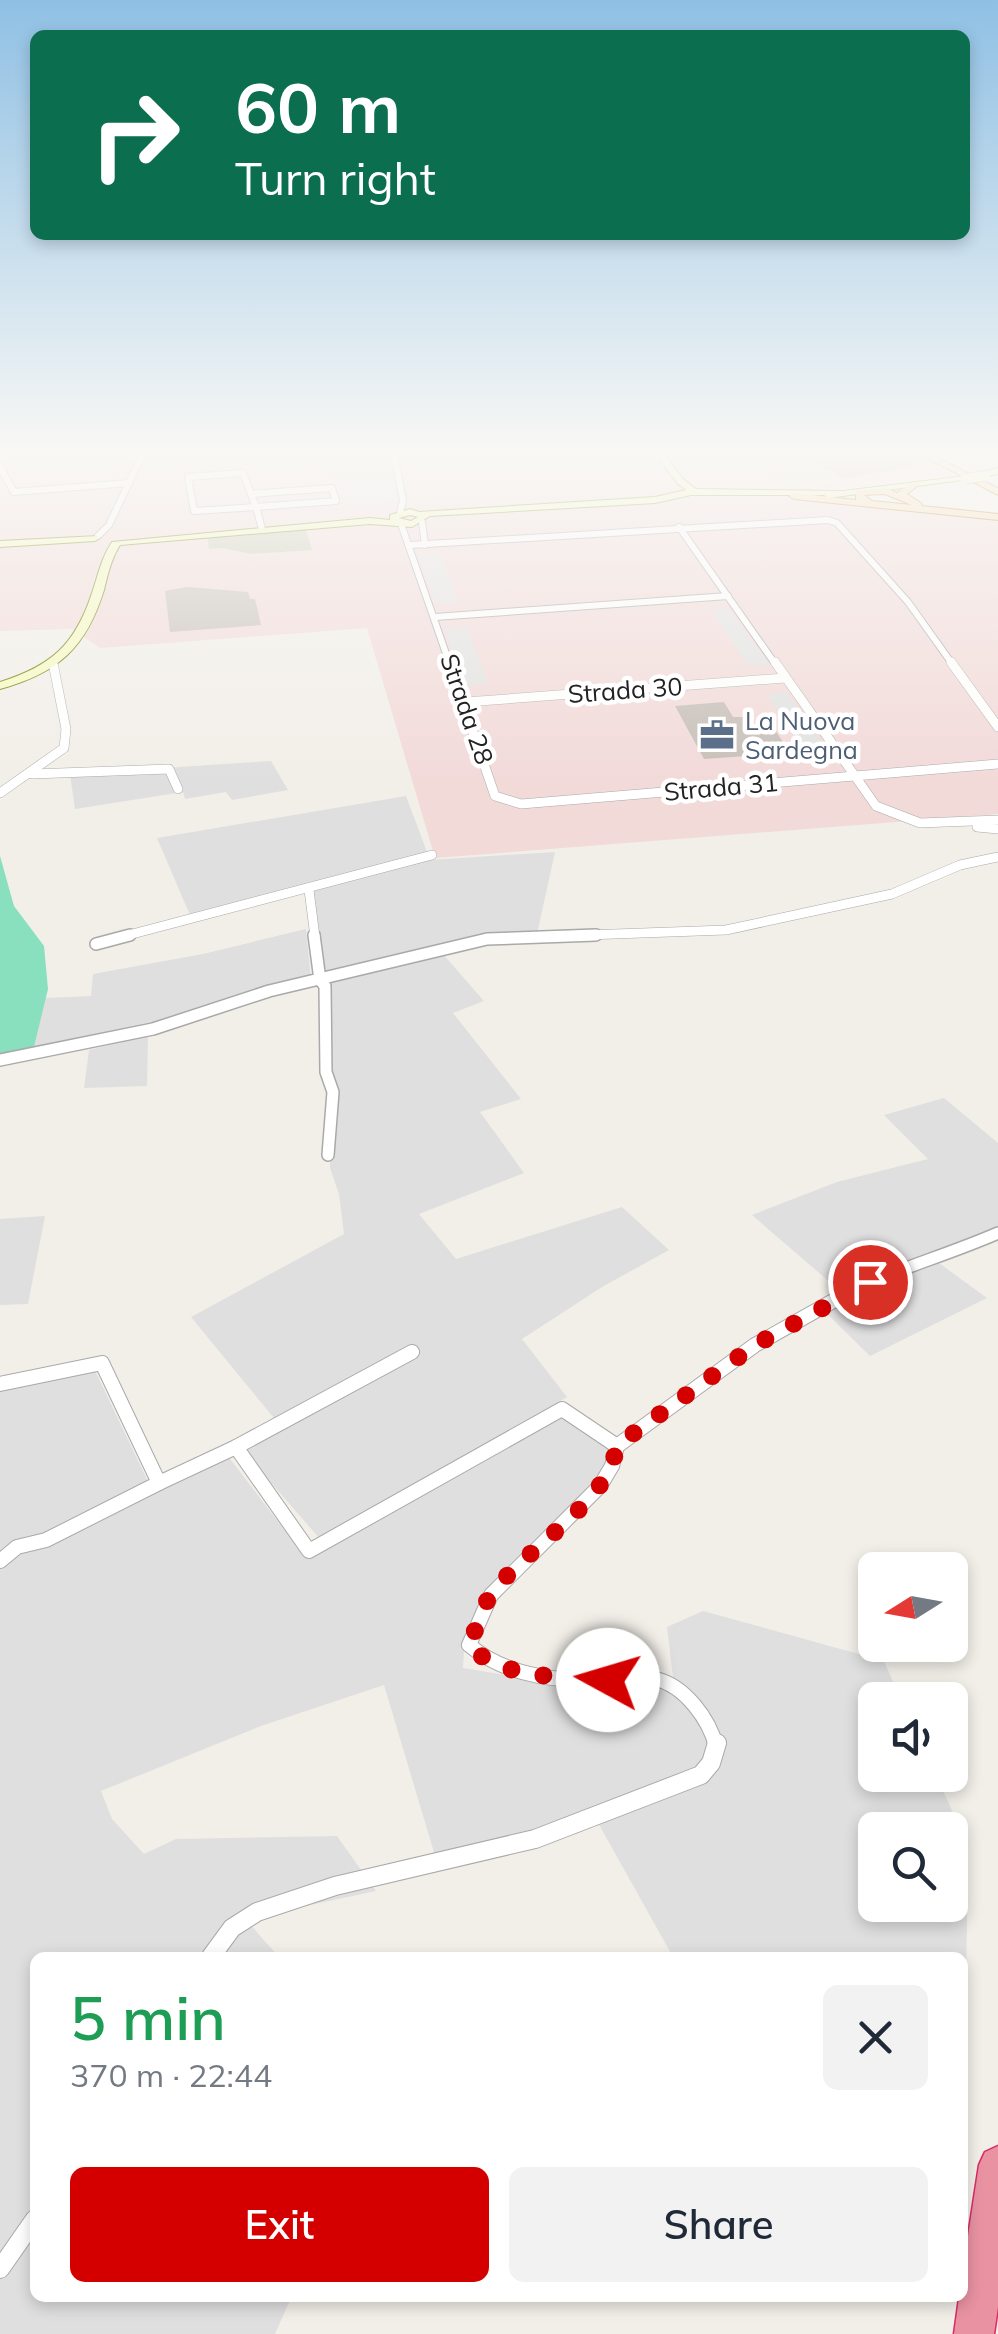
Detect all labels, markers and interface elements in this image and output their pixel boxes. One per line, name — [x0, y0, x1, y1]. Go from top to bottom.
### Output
text: 60 m — [235, 63, 401, 151]
icon: right — [70, 70, 200, 200]
text: Turn right — [235, 150, 436, 206]
street label: Strada 28 — [434, 650, 501, 768]
street label: Strada 30 — [567, 670, 683, 709]
place label: La Nuova Sardegna — [745, 705, 858, 765]
office icon: La Nuova Sardegna — [698, 716, 736, 754]
street label: Strada 31 — [662, 766, 779, 807]
pin — [828, 1240, 913, 1325]
icon: arrive — [843, 1255, 898, 1310]
north arrow — [858, 1552, 968, 1662]
map controls — [858, 1552, 968, 1922]
position arrow — [556, 1628, 660, 1732]
button: sound — [858, 1682, 968, 1792]
button: search — [858, 1812, 968, 1922]
text: 5 min — [70, 1980, 226, 2055]
button: close — [823, 1985, 928, 2090]
text: 370 m · 22:44 — [70, 2055, 272, 2095]
button: Exit — [70, 2167, 489, 2282]
button: Share — [509, 2167, 928, 2282]

